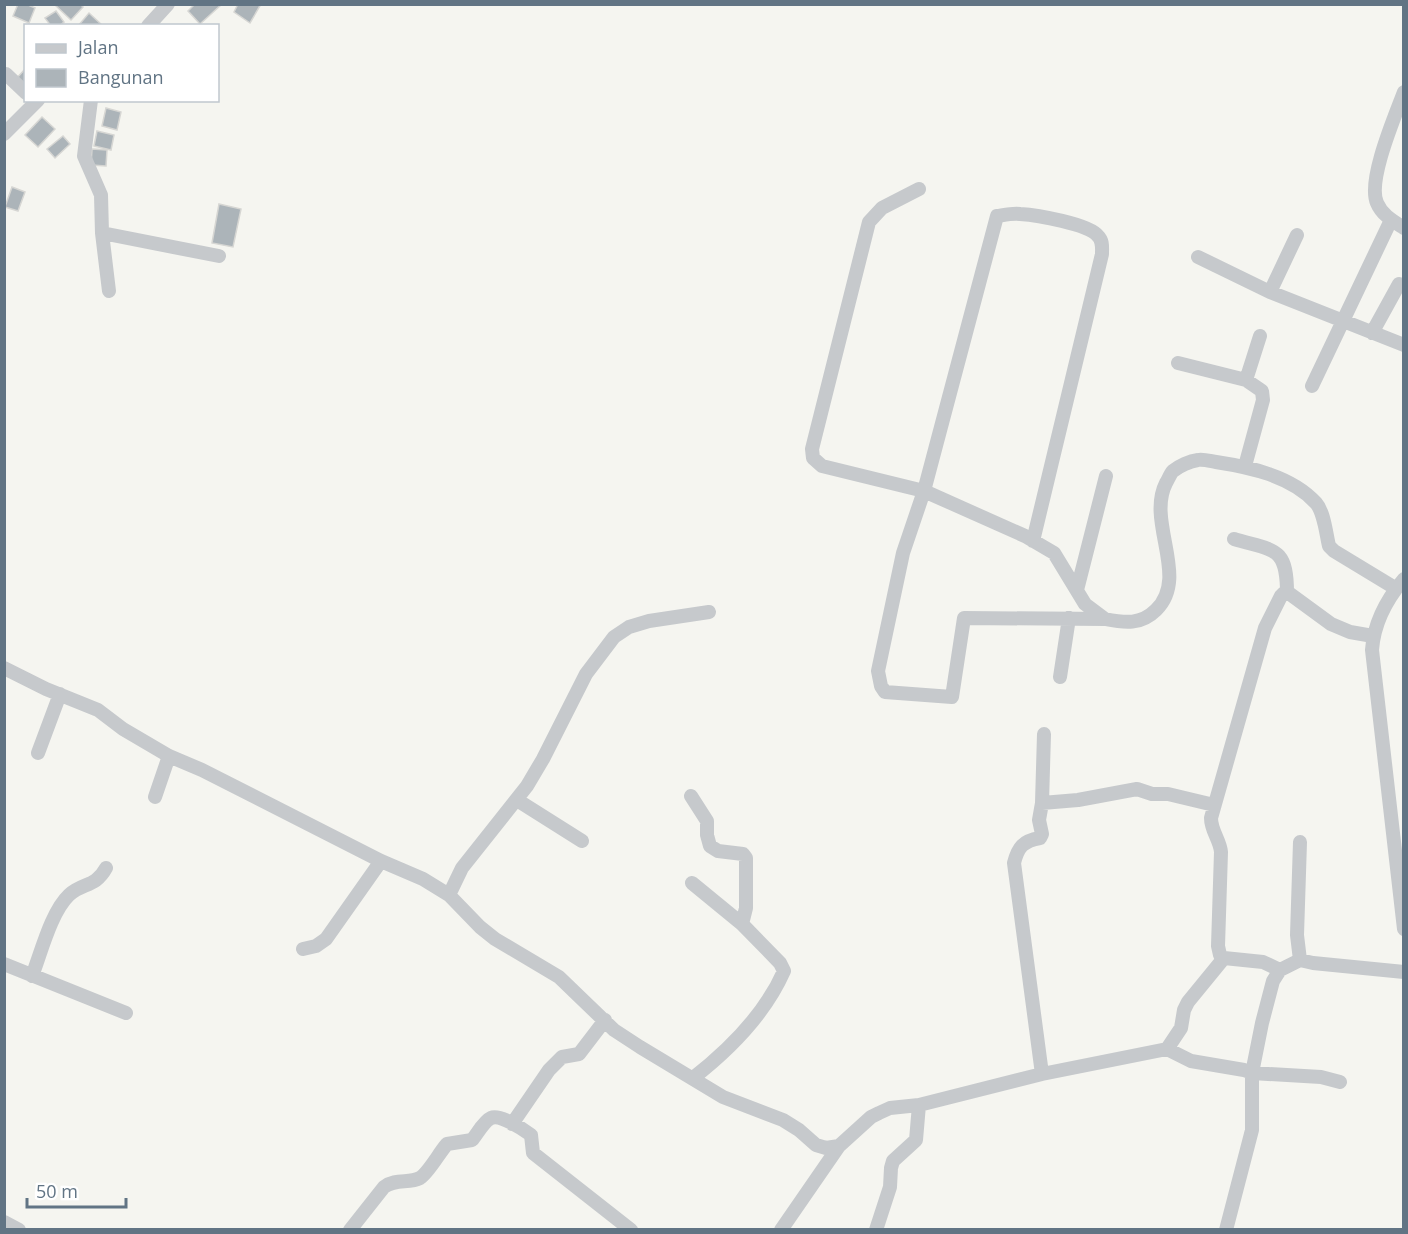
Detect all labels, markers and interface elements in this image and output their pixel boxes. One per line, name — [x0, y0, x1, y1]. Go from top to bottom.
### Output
legend — [24, 24, 219, 102]
text: Jalan — [76, 35, 118, 59]
text: Bangunan — [78, 65, 164, 89]
scale bar — [27, 1171, 126, 1209]
text: 50 m — [36, 1179, 78, 1203]

